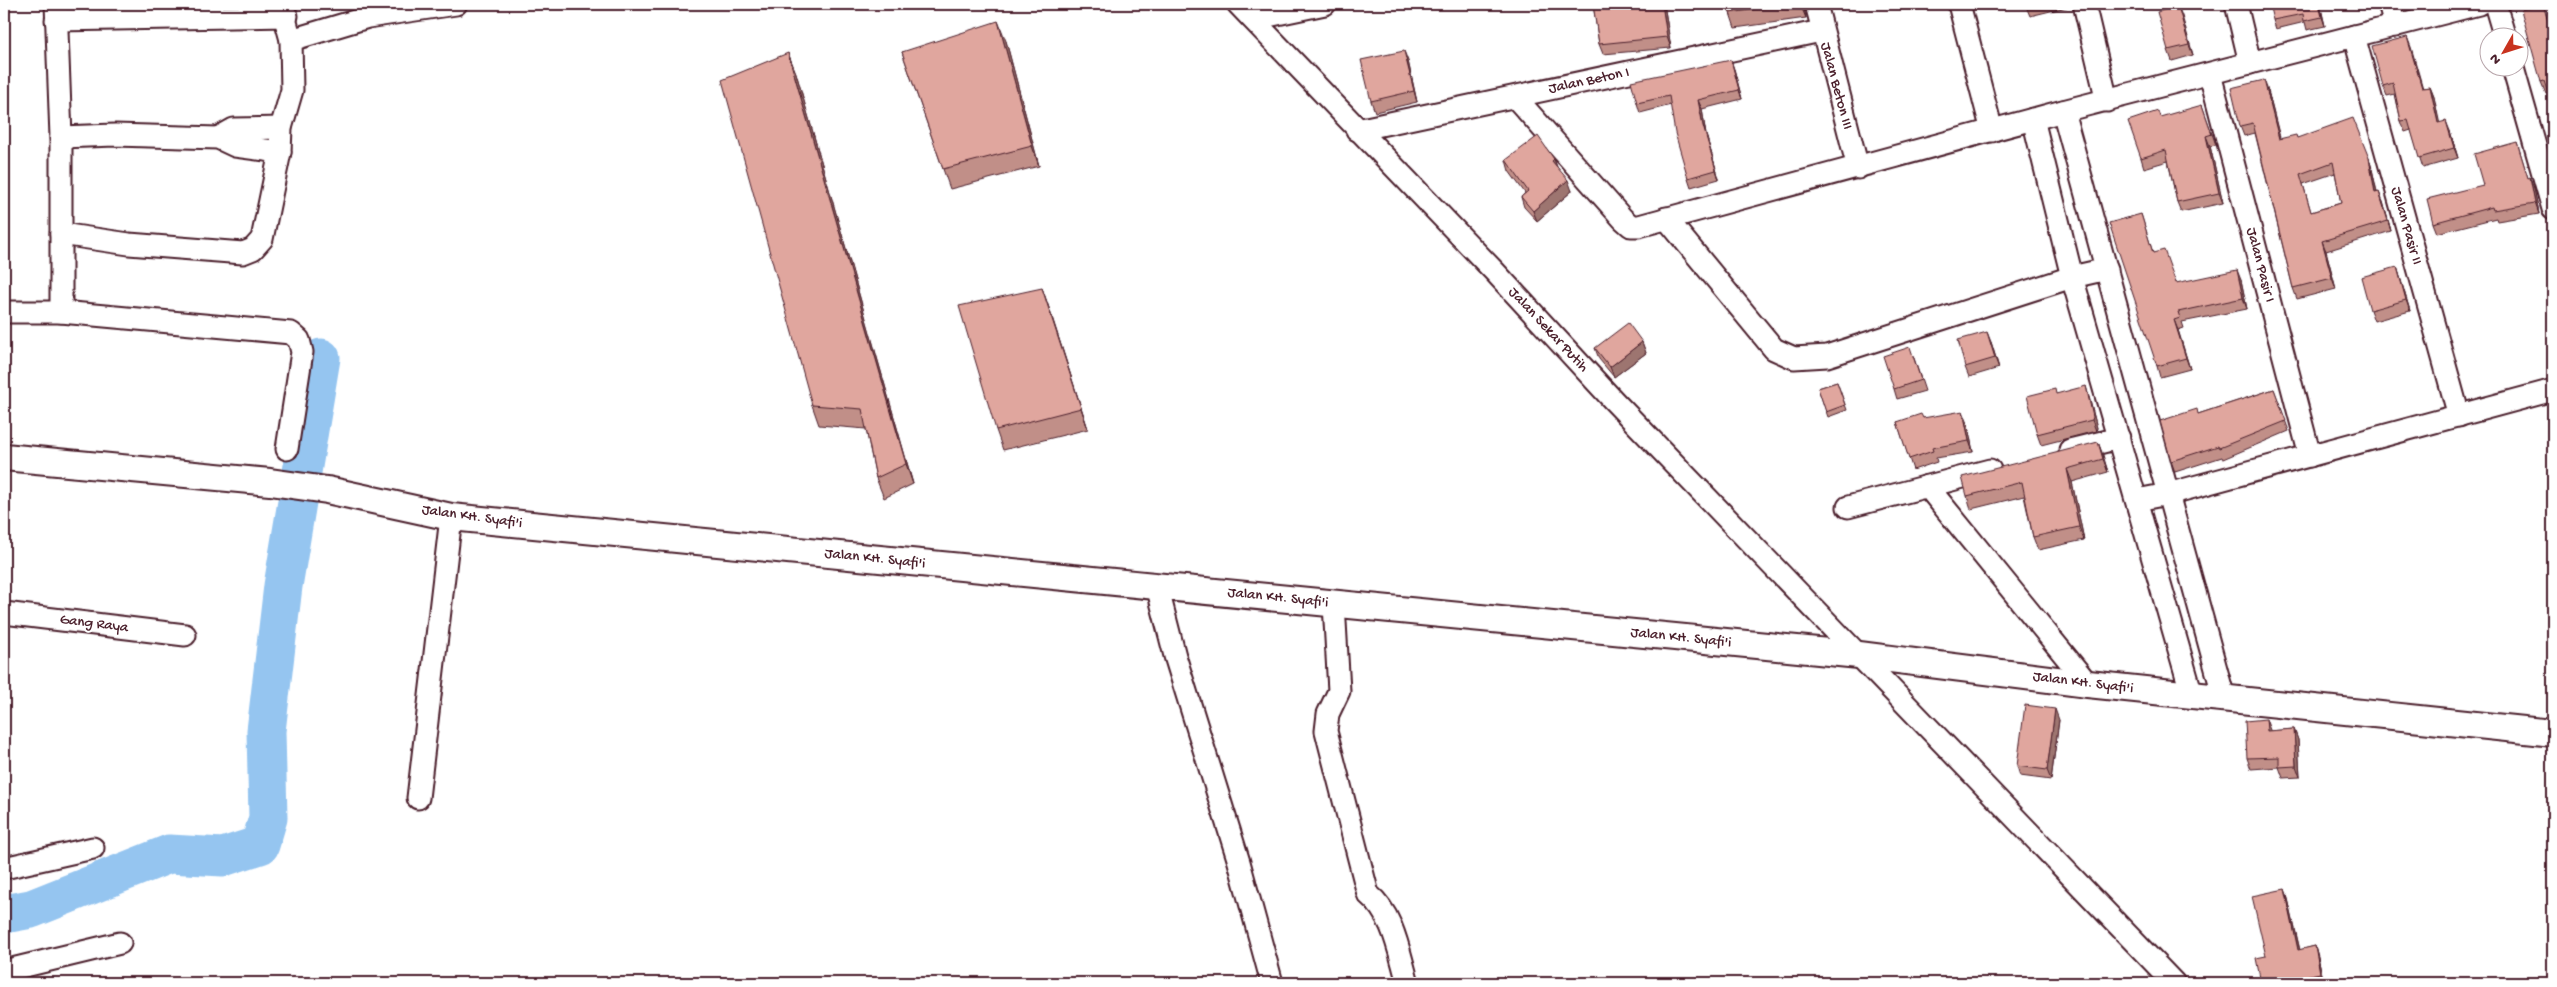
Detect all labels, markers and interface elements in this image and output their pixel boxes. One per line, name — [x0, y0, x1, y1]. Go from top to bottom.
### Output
north arrow — [2480, 28, 2530, 78]
street label: Jalan Beton III — [1816, 40, 1856, 132]
text: N — [2486, 50, 2505, 68]
street label: Jalan Beton I — [1547, 64, 1631, 98]
street label: Jalan Pasir II — [2386, 185, 2426, 267]
street label: Jalan Pasir I — [2241, 226, 2279, 304]
street label: Jalan Sekar Putih — [1504, 284, 1592, 376]
street label: Jalan KH. Syafi'i — [421, 501, 523, 533]
street label: Jalan KH. Syafi'i — [824, 545, 926, 573]
street label: Jalan KH. Syafi'i — [1227, 584, 1329, 612]
street label: Gang Raya — [59, 611, 130, 637]
street label: Jalan KH. Syafi'i — [1630, 624, 1732, 652]
street label: Jalan KH. Syafi'i — [2032, 668, 2134, 698]

